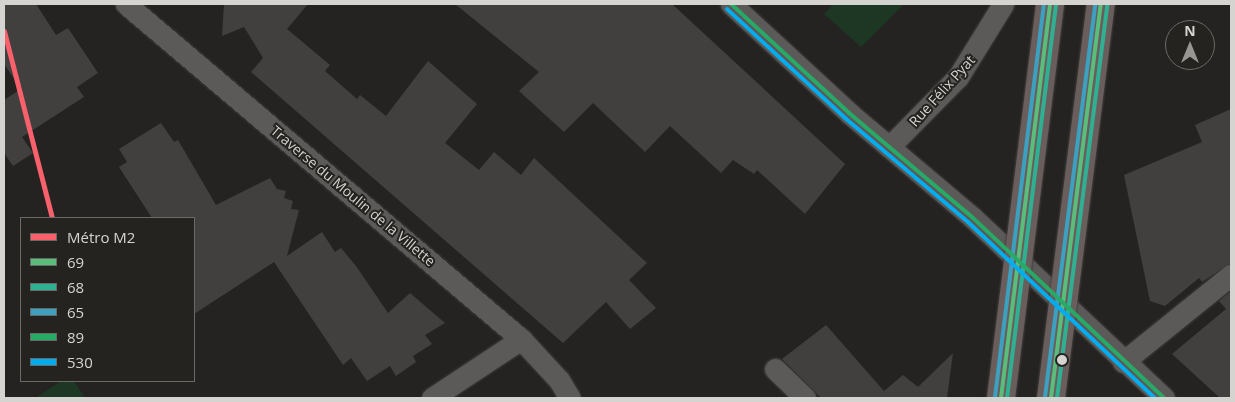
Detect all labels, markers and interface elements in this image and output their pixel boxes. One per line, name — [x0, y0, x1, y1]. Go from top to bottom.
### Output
north arrow — [1165, 20, 1215, 70]
text: N — [1184, 21, 1196, 40]
street label: Rue Félix Pyat — [906, 52, 978, 130]
street label: Traverse du Moulin de la Villette — [267, 122, 439, 270]
legend — [20, 217, 195, 382]
text: Métro M2 — [67, 227, 135, 247]
text: 69 — [67, 252, 84, 272]
text: 68 — [67, 277, 84, 297]
text: 65 — [67, 302, 84, 322]
text: 89 — [67, 327, 84, 347]
text: 530 — [67, 352, 93, 372]
unlabelled marker — [1057, 355, 1067, 365]

